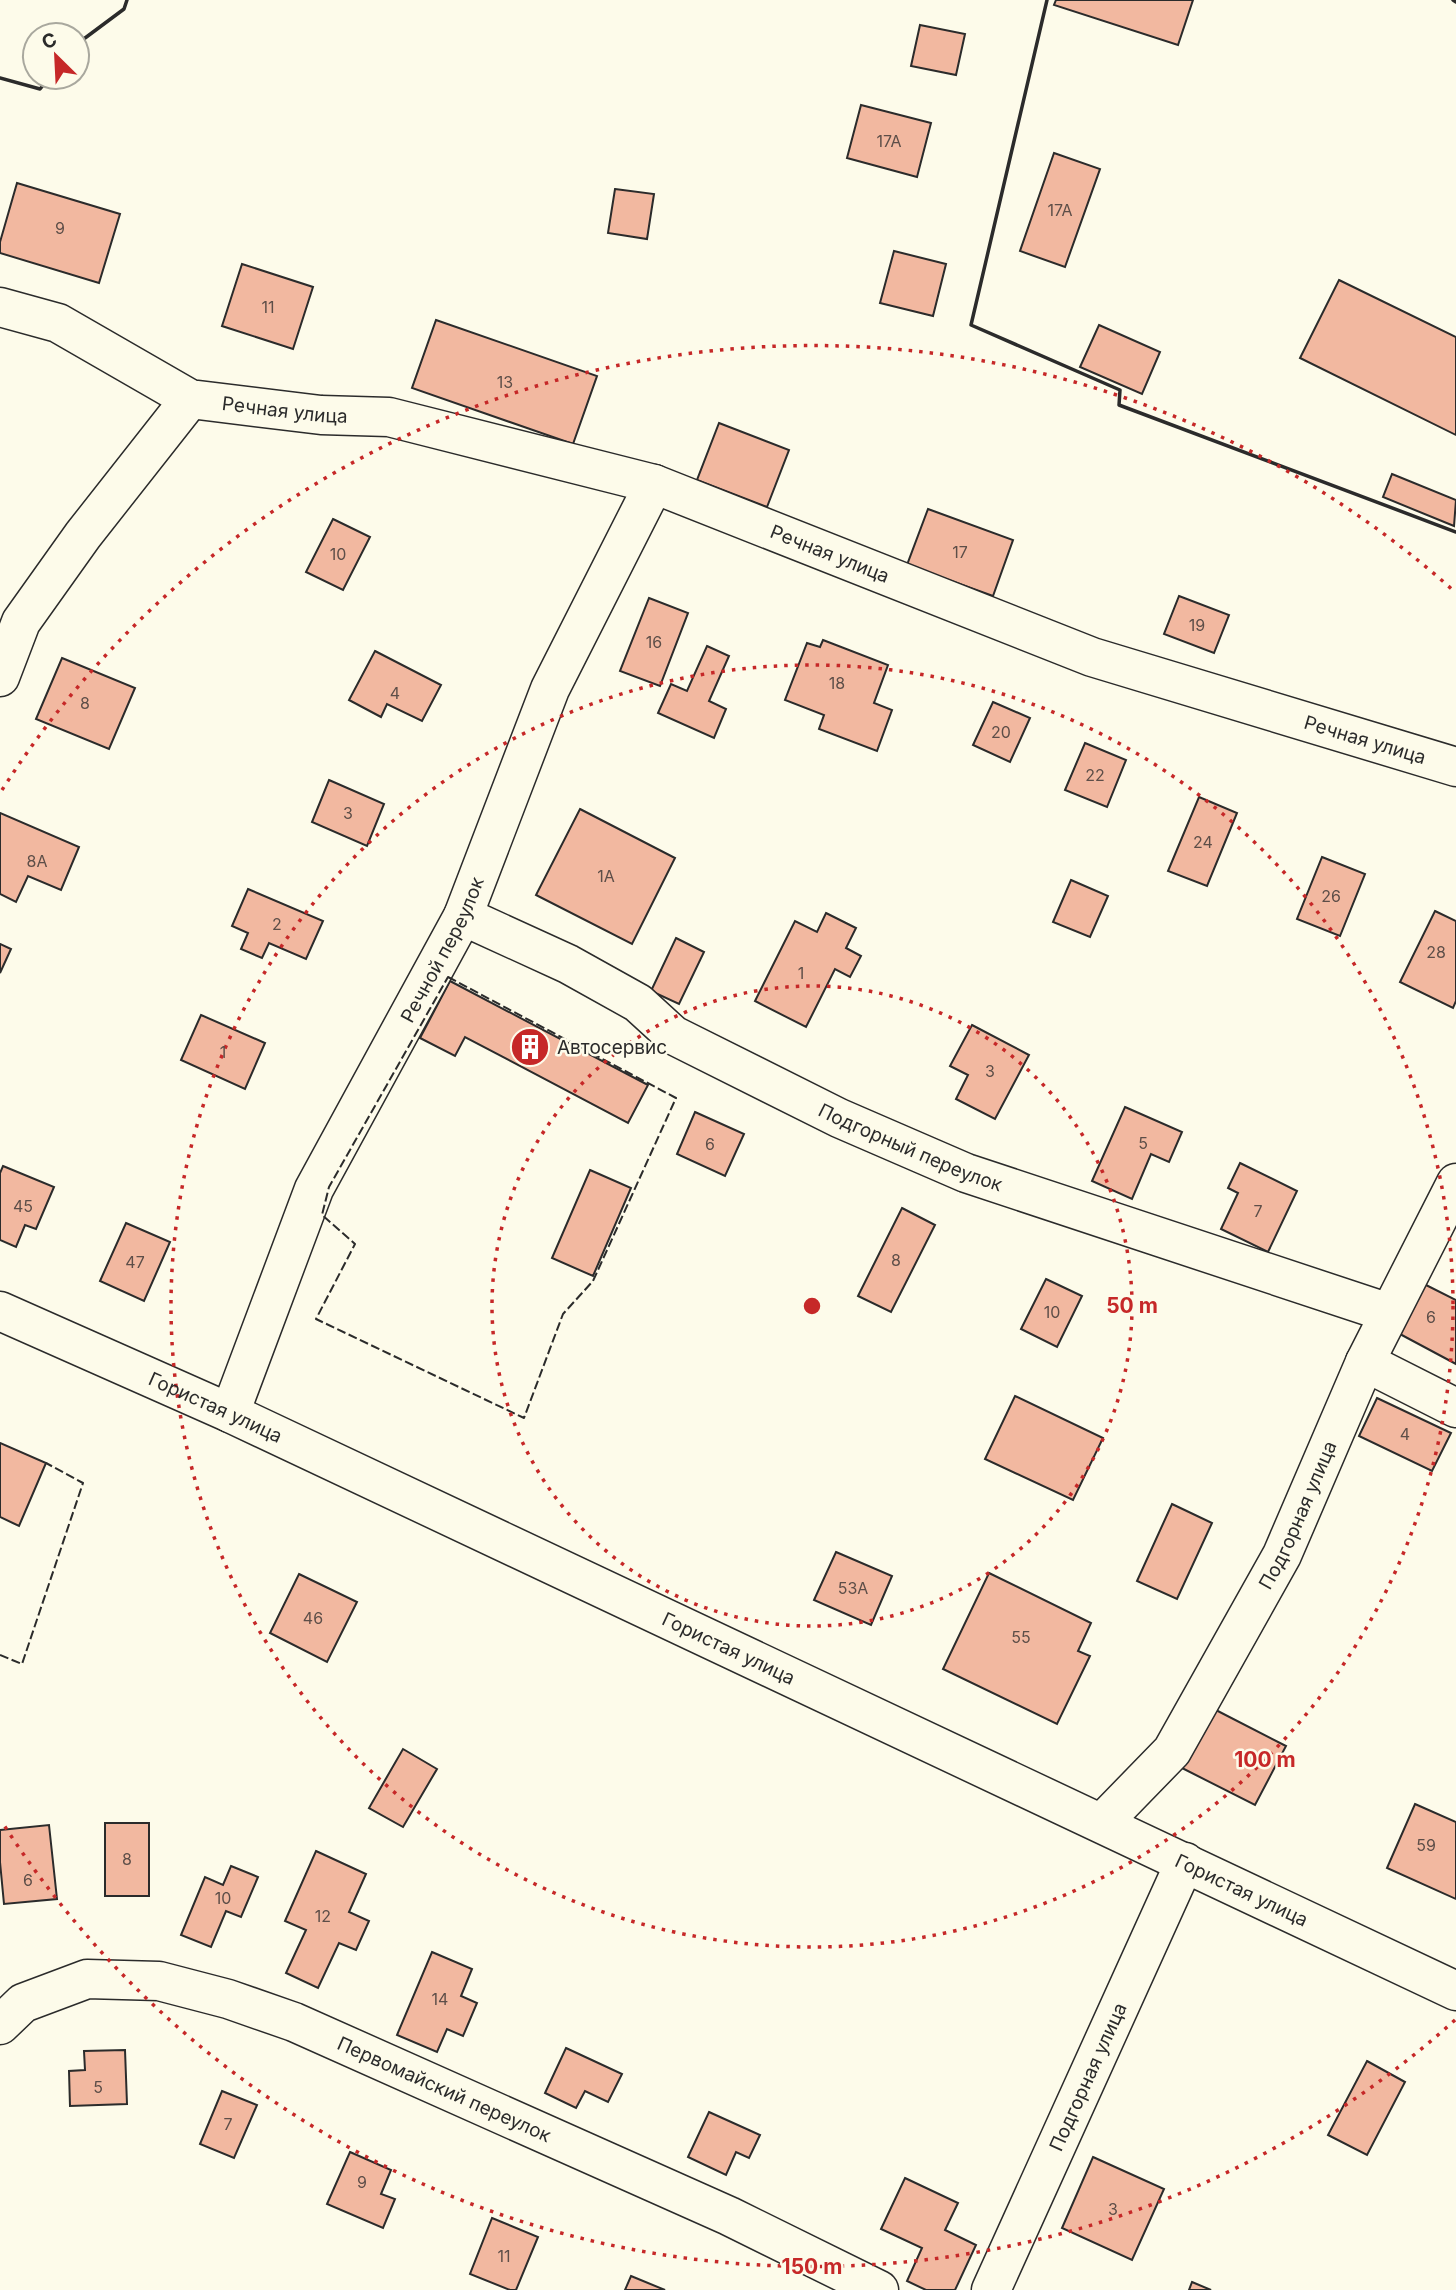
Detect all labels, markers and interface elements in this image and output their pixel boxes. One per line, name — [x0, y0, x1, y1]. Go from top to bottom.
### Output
north arrow — [21, 21, 91, 91]
text: С — [38, 28, 60, 54]
house number: 17А — [877, 131, 901, 151]
house number: 17А — [1048, 200, 1072, 220]
house number: 9 — [55, 218, 65, 238]
house number: 11 — [261, 297, 275, 317]
house number: 13 — [497, 372, 513, 392]
street label: Речная улица — [221, 392, 348, 428]
street label: Речная улица — [767, 520, 893, 588]
house number: 17 — [952, 542, 968, 562]
house number: 10 — [330, 544, 346, 564]
house number: 19 — [1189, 615, 1205, 635]
house number: 16 — [646, 632, 662, 652]
house number: 18 — [829, 673, 845, 693]
house number: 4 — [390, 683, 400, 703]
house number: 8 — [80, 693, 90, 713]
street label: Речная улица — [1301, 711, 1429, 769]
house number: 20 — [991, 722, 1011, 742]
house number: 22 — [1085, 765, 1105, 785]
house number: 3 — [343, 803, 353, 823]
house number: 24 — [1193, 832, 1213, 852]
house number: 8А — [27, 851, 47, 871]
house number: 1А — [597, 866, 615, 886]
street label: Речной переулок — [396, 873, 489, 1027]
house number: 26 — [1321, 886, 1341, 906]
house number: 2 — [272, 914, 282, 934]
house number: 28 — [1426, 942, 1446, 962]
house number: 1 — [798, 963, 804, 983]
building icon: Автосервис — [509, 1026, 551, 1068]
place label: Автосервис — [557, 1036, 667, 1059]
house number: 1 — [220, 1042, 226, 1062]
house number: 3 — [985, 1061, 995, 1081]
street label: Подгорный переулок — [815, 1099, 1006, 1196]
house number: 5 — [1138, 1133, 1148, 1153]
house number: 6 — [705, 1134, 715, 1154]
house number: 45 — [13, 1196, 33, 1216]
house number: 7 — [1253, 1201, 1263, 1221]
house number: 8 — [891, 1250, 901, 1270]
house number: 47 — [125, 1252, 145, 1272]
text: 50 m — [1106, 1293, 1158, 1318]
centre of rings — [800, 1294, 824, 1318]
house number: 10 — [1044, 1302, 1060, 1322]
house number: 6 — [1426, 1307, 1436, 1327]
street label: Гористая улица — [145, 1367, 286, 1448]
house number: 4 — [1400, 1424, 1410, 1444]
street label: Подгорная улица — [1254, 1438, 1342, 1593]
house number: 53А — [838, 1578, 868, 1598]
street label: Гористая улица — [658, 1607, 799, 1690]
house number: 46 — [303, 1608, 323, 1628]
house number: 55 — [1011, 1627, 1031, 1647]
text: 100 m — [1234, 1747, 1296, 1772]
house number: 59 — [1416, 1835, 1436, 1855]
house number: 8 — [122, 1849, 132, 1869]
street label: Гористая улица — [1171, 1849, 1311, 1932]
house number: 6 — [23, 1870, 33, 1890]
house number: 10 — [215, 1888, 231, 1908]
house number: 12 — [315, 1906, 331, 1926]
house number: 14 — [432, 1989, 448, 2009]
street label: Подгорная улица — [1044, 1999, 1132, 2155]
street label: Первомайский переулок — [334, 2032, 555, 2147]
house number: 5 — [93, 2077, 103, 2097]
house number: 7 — [223, 2114, 233, 2134]
house number: 9 — [357, 2172, 367, 2192]
house number: 3 — [1108, 2199, 1118, 2219]
house number: 11 — [497, 2246, 511, 2266]
text: 150 m — [782, 2254, 842, 2279]

